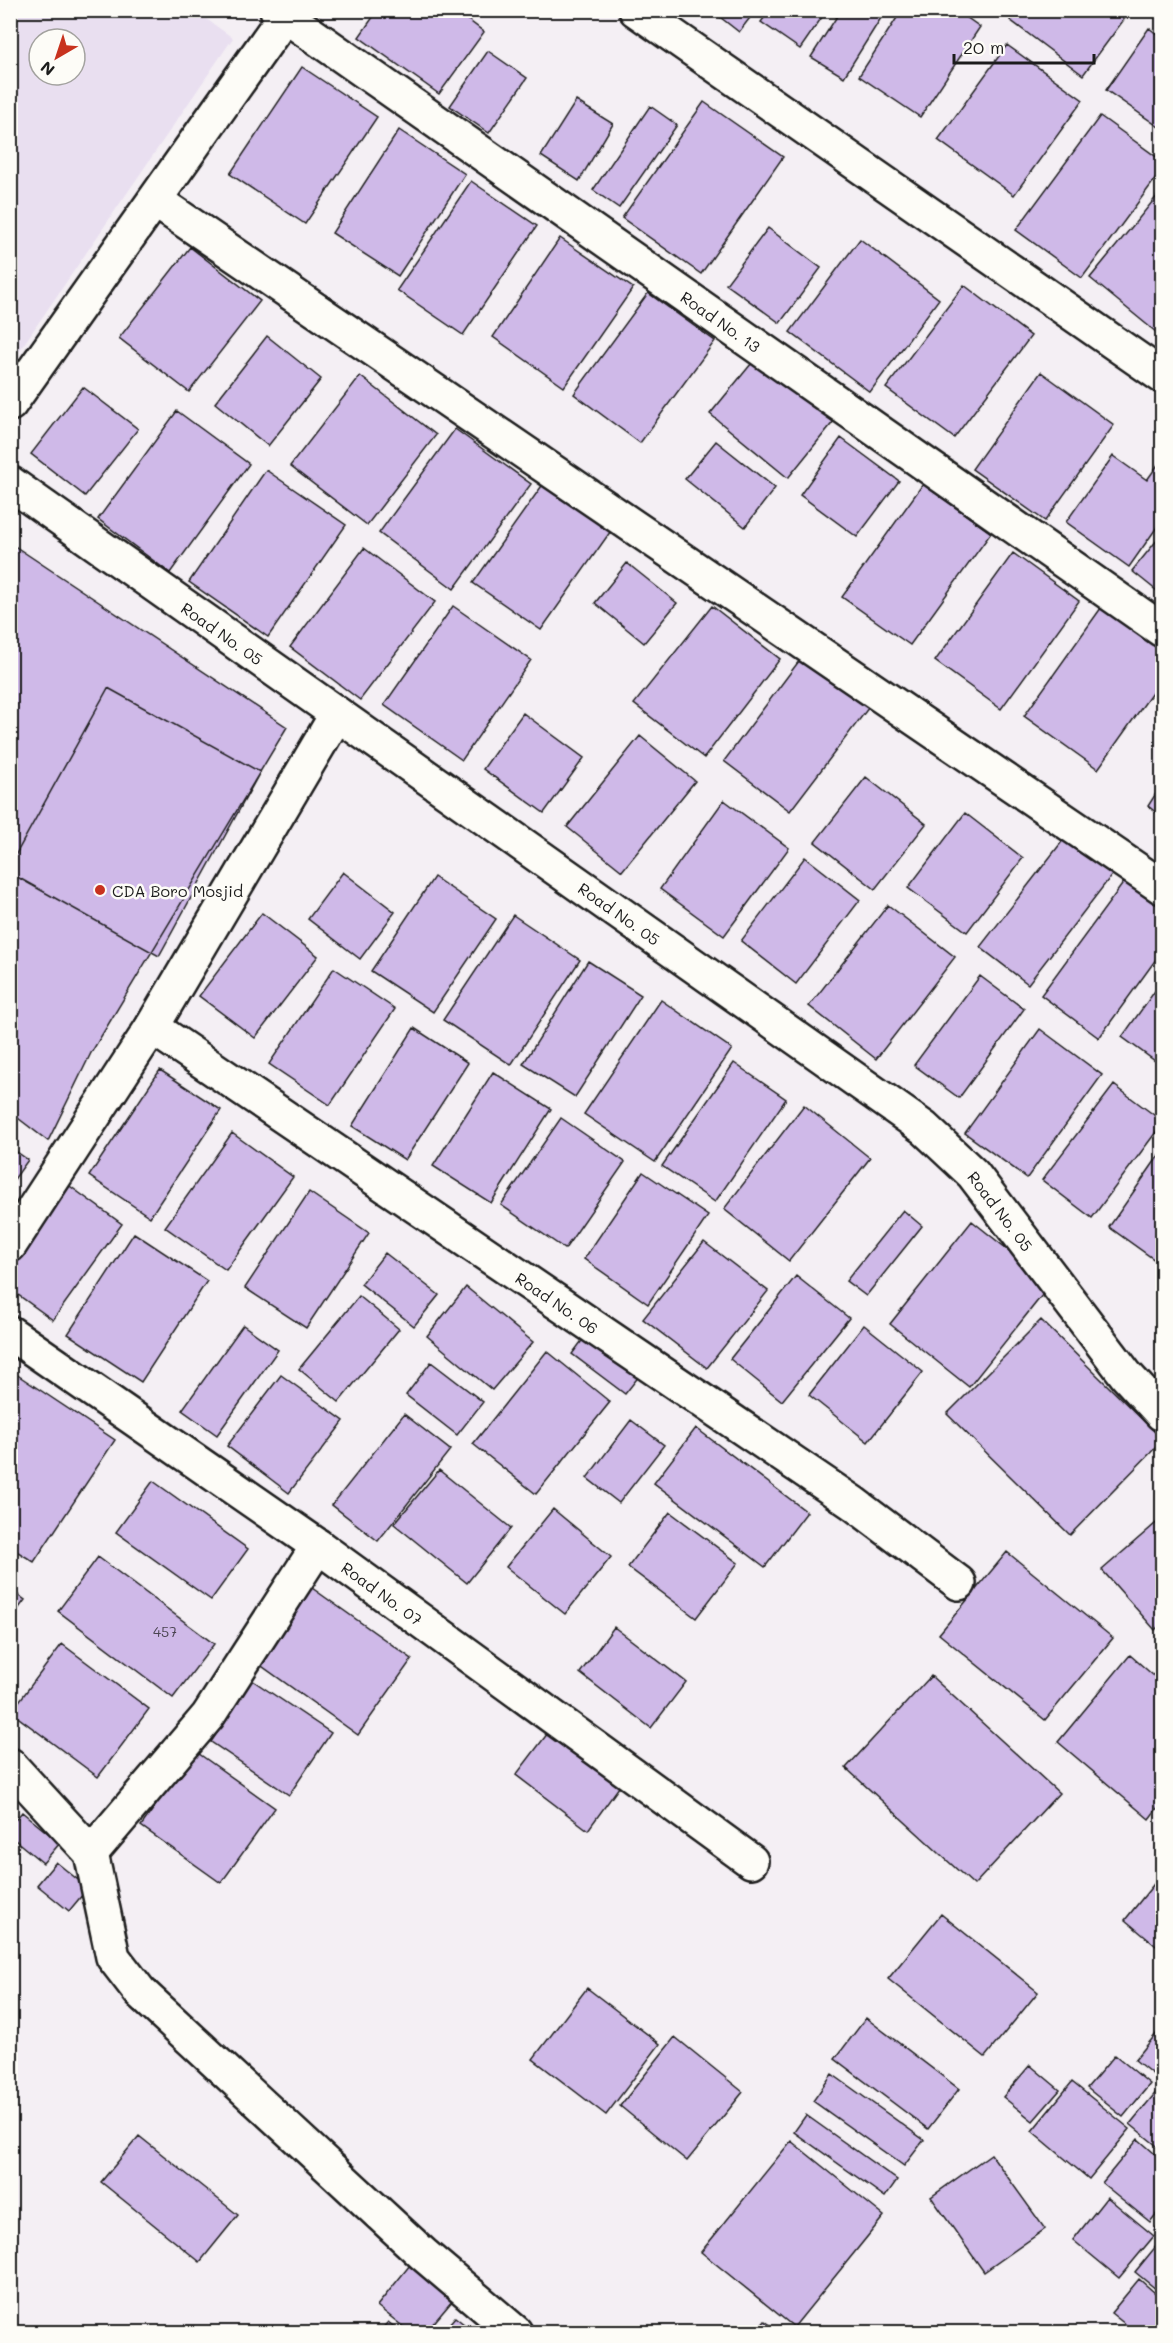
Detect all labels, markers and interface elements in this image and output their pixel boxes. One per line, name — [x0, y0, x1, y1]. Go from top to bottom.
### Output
north arrow — [27, 27, 87, 87]
scale bar — [954, 27, 1094, 65]
text: 20 m — [963, 35, 1004, 59]
text: N — [36, 57, 59, 81]
street label: Road No. 13 — [677, 286, 765, 356]
street label: Road No. 05 — [177, 597, 267, 669]
street label: Road No. 05 — [574, 877, 665, 949]
place label: CDA Boro Mosjid — [112, 880, 243, 901]
marker: CDA Boro Mosjid — [93, 883, 107, 897]
street label: Road No. 05 — [964, 1166, 1038, 1255]
street label: Road No. 06 — [512, 1267, 603, 1338]
street label: Road No. 07 — [338, 1556, 427, 1629]
house number: 457 — [153, 1622, 177, 1641]

